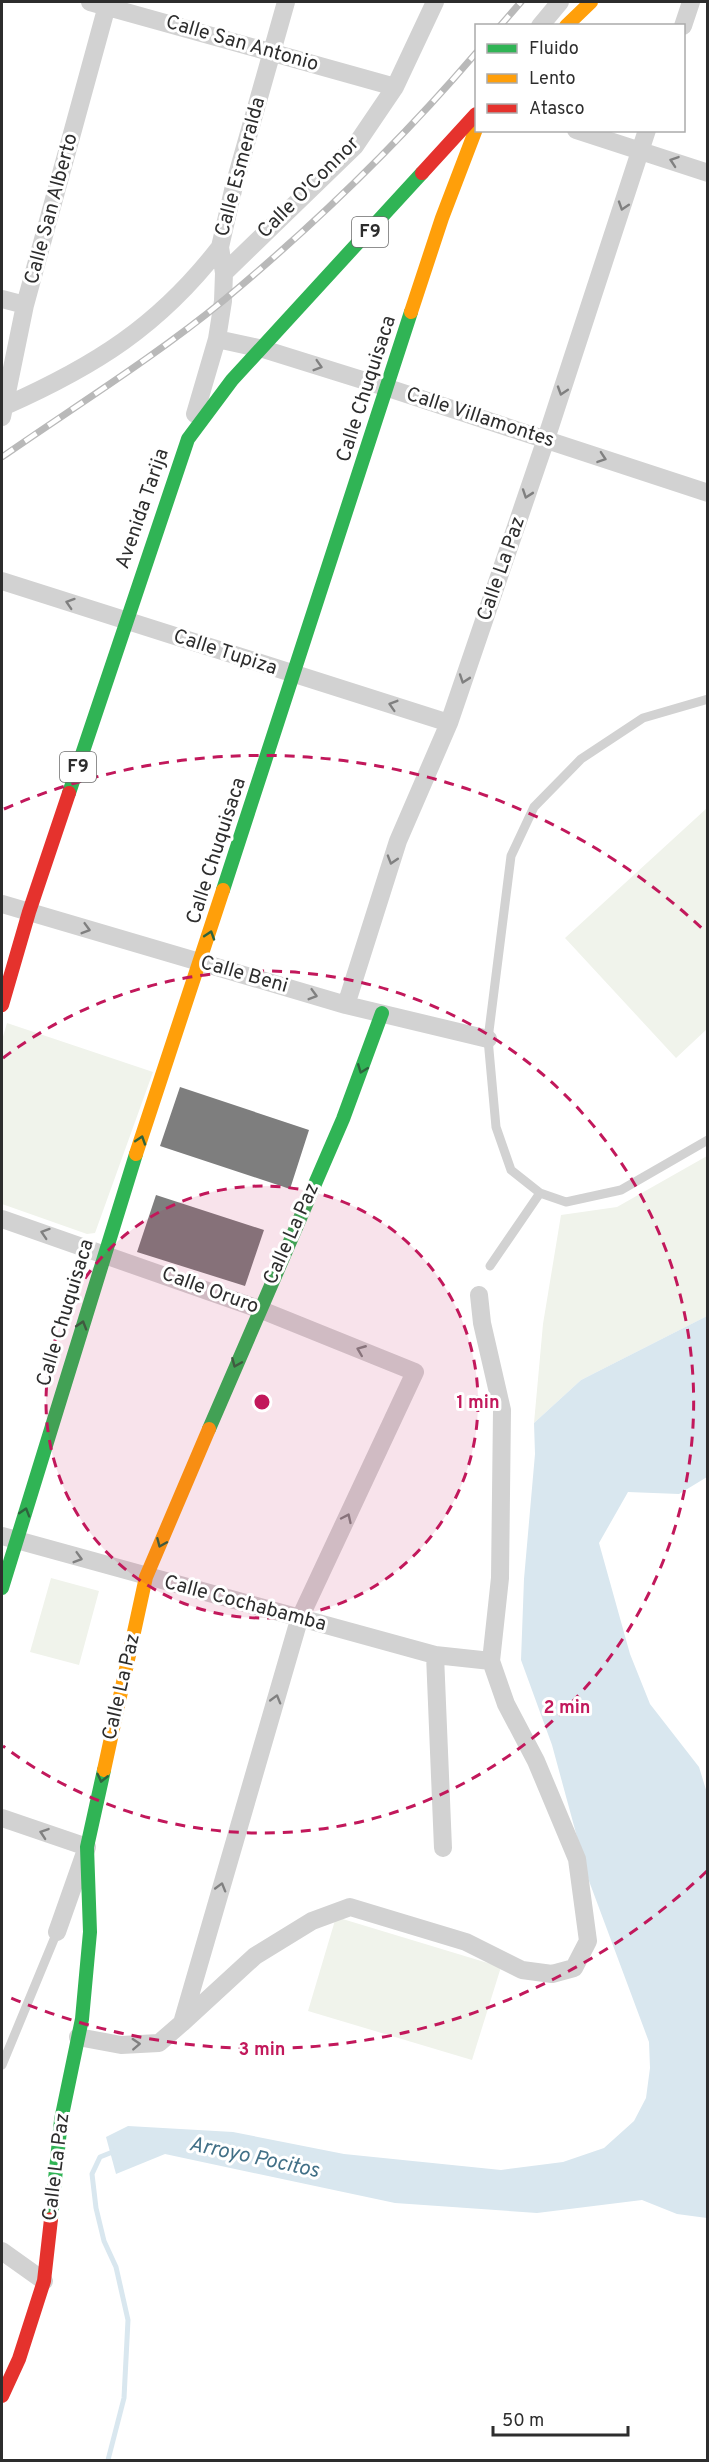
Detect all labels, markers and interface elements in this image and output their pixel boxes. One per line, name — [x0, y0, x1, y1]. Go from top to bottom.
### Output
street label: Calle San Antonio — [163, 10, 321, 78]
legend — [475, 24, 685, 132]
text: Fluido — [529, 38, 579, 61]
text: Lento — [529, 68, 575, 91]
street label: Calle Esmeralda — [210, 94, 272, 240]
text: Atasco — [529, 98, 585, 121]
street label: Calle San Alberto — [19, 131, 85, 287]
street label: Calle O'Connor — [252, 131, 366, 245]
one-way arrow — [669, 156, 680, 169]
one-way arrow — [617, 200, 630, 211]
road number: F9 — [352, 217, 388, 247]
street label: Calle Chuquisaca — [331, 312, 403, 466]
one-way arrow — [313, 359, 323, 371]
street label: Calle Villamontes — [402, 382, 558, 454]
one-way arrow — [557, 385, 569, 396]
street label: Avenida Tarija — [110, 445, 176, 573]
one-way arrow — [596, 450, 607, 463]
one-way arrow — [522, 488, 535, 499]
street label: Calle La Paz — [472, 513, 532, 625]
one-way arrow — [65, 598, 76, 611]
street label: Calle Tupiza — [170, 624, 280, 682]
one-way arrow — [458, 673, 471, 684]
one-way arrow — [388, 700, 399, 712]
road number: F9 — [60, 752, 96, 782]
street label: Calle Chuquisaca — [181, 774, 253, 928]
one-way arrow — [387, 854, 399, 865]
one-way arrow — [80, 922, 90, 934]
one-way arrow — [203, 930, 215, 941]
street label: Calle Beni — [197, 950, 291, 1000]
one-way arrow — [307, 988, 318, 1000]
one-way arrow — [357, 1063, 370, 1073]
one-way arrow — [134, 1135, 147, 1146]
street label: Calle La Paz — [258, 1179, 326, 1289]
one-way arrow — [40, 1228, 51, 1241]
street label: Calle Chuquisaca — [31, 1236, 101, 1390]
street label: Calle Oruro — [158, 1261, 262, 1321]
one-way arrow — [75, 1321, 87, 1331]
one-way arrow — [356, 1345, 367, 1357]
one-way arrow — [231, 1357, 243, 1368]
centre of rings — [252, 1392, 272, 1412]
text: 1 min — [456, 1392, 500, 1415]
one-way arrow — [18, 1507, 30, 1518]
one-way arrow — [339, 1514, 351, 1525]
one-way arrow — [156, 1537, 168, 1548]
one-way arrow — [72, 1551, 83, 1563]
street label: Calle Cochabamba — [161, 1570, 329, 1638]
street label: Calle La Paz — [97, 1631, 147, 1743]
one-way arrow — [269, 1694, 281, 1705]
text: 2 min — [543, 1697, 591, 1720]
one-way arrow — [96, 1773, 109, 1783]
one-way arrow — [39, 1827, 50, 1840]
one-way arrow — [214, 1882, 226, 1892]
one-way arrow — [132, 2038, 141, 2050]
text: 3 min — [239, 2039, 285, 2062]
street label: Calle La Paz — [37, 2112, 77, 2222]
water label: Arroyo Pocitos — [187, 2131, 322, 2185]
scale bar — [493, 2399, 628, 2437]
text: 50 m — [502, 2410, 544, 2433]

